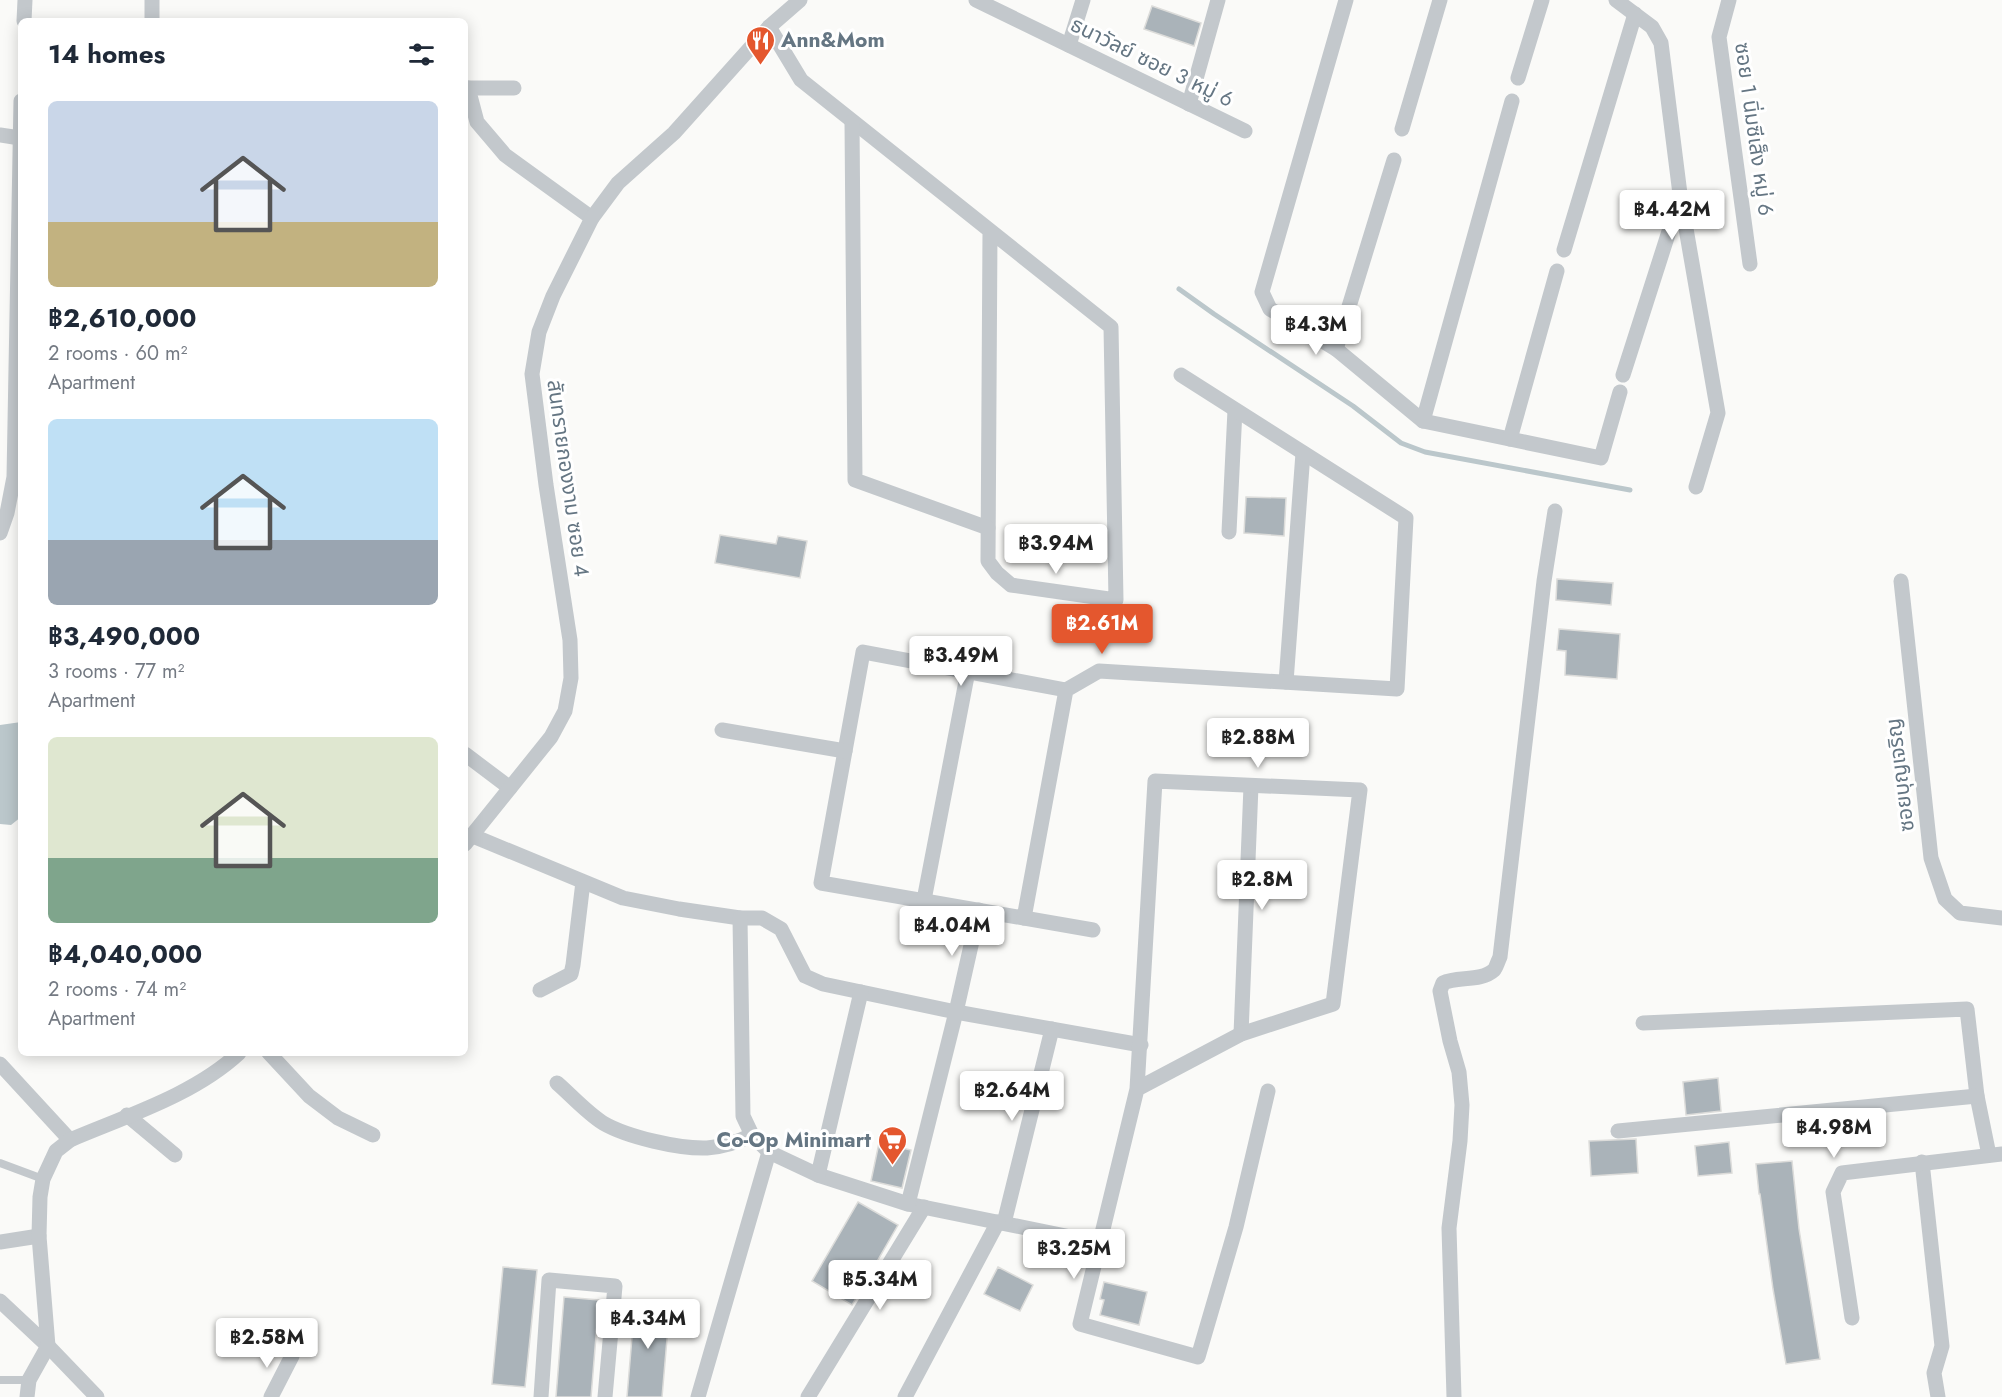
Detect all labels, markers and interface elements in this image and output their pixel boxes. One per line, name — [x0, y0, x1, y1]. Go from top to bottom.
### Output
street label: ธนาวัลย์ ซอย 3 หมู่ 6 — [1066, 10, 1238, 114]
restaurant icon: Ann&Mom — [744, 24, 776, 66]
place label: Ann&Mom — [780, 25, 885, 55]
text: 14 homes — [48, 35, 165, 73]
icon: filters — [405, 38, 438, 71]
street label: ซอย 1 นิ่มซีเส็ง หมู่ 6 — [1727, 40, 1781, 218]
icon: home — [189, 140, 297, 248]
pin: ฿4.42M — [1623, 190, 1721, 241]
text: ฿4.42M — [1634, 195, 1710, 224]
text: ฿2,610,000 — [48, 299, 197, 337]
pin: ฿4.3M — [1274, 305, 1358, 356]
text: ฿4.3M — [1285, 310, 1347, 339]
text: 2 rooms · 60 m² — [48, 339, 187, 368]
text: Apartment — [48, 368, 135, 397]
street label: สันทรายกองงาม ซอย 4 — [539, 378, 597, 578]
icon: home — [189, 458, 297, 566]
pin: ฿3.94M — [1007, 524, 1105, 575]
text: ฿3.94M — [1018, 529, 1094, 558]
pin: ฿2.61M — [1053, 604, 1151, 655]
text: ฿2.61M — [1066, 609, 1138, 638]
text: ฿3,490,000 — [48, 617, 200, 655]
pin: ฿3.49M — [912, 636, 1010, 687]
text: ฿3.49M — [923, 641, 999, 670]
text: 3 rooms · 77 m² — [48, 657, 185, 686]
text: Apartment — [48, 686, 135, 715]
street label: ซอยบุญเจริญ — [1878, 717, 1922, 833]
pin: ฿2.88M — [1209, 718, 1307, 769]
text: ฿2.88M — [1221, 723, 1295, 752]
icon: home — [189, 776, 297, 884]
pin: ฿2.8M — [1220, 860, 1304, 911]
text: ฿2.8M — [1231, 865, 1293, 894]
pin: ฿4.04M — [903, 906, 1001, 957]
text: ฿4.04M — [913, 911, 991, 940]
text: ฿4,040,000 — [48, 935, 202, 973]
text: 2 rooms · 74 m² — [48, 975, 186, 1004]
text: Apartment — [48, 1004, 135, 1033]
pin: ฿2.64M — [963, 1071, 1061, 1122]
text: ฿2.64M — [974, 1076, 1050, 1105]
pin: ฿4.98M — [1785, 1108, 1883, 1159]
text: ฿4.98M — [1796, 1113, 1872, 1142]
supermarket icon: Co-Op Minimart — [876, 1124, 908, 1166]
place label: Co-Op Minimart — [717, 1125, 871, 1155]
pin: ฿3.25M — [1025, 1229, 1123, 1280]
text: ฿3.25M — [1037, 1234, 1111, 1263]
pin: ฿5.34M — [831, 1260, 929, 1311]
text: ฿5.34M — [842, 1265, 918, 1294]
pin: ฿4.34M — [599, 1299, 697, 1350]
text: ฿4.34M — [610, 1304, 686, 1333]
pin: ฿2.58M — [218, 1318, 316, 1369]
text: ฿2.58M — [230, 1323, 304, 1352]

